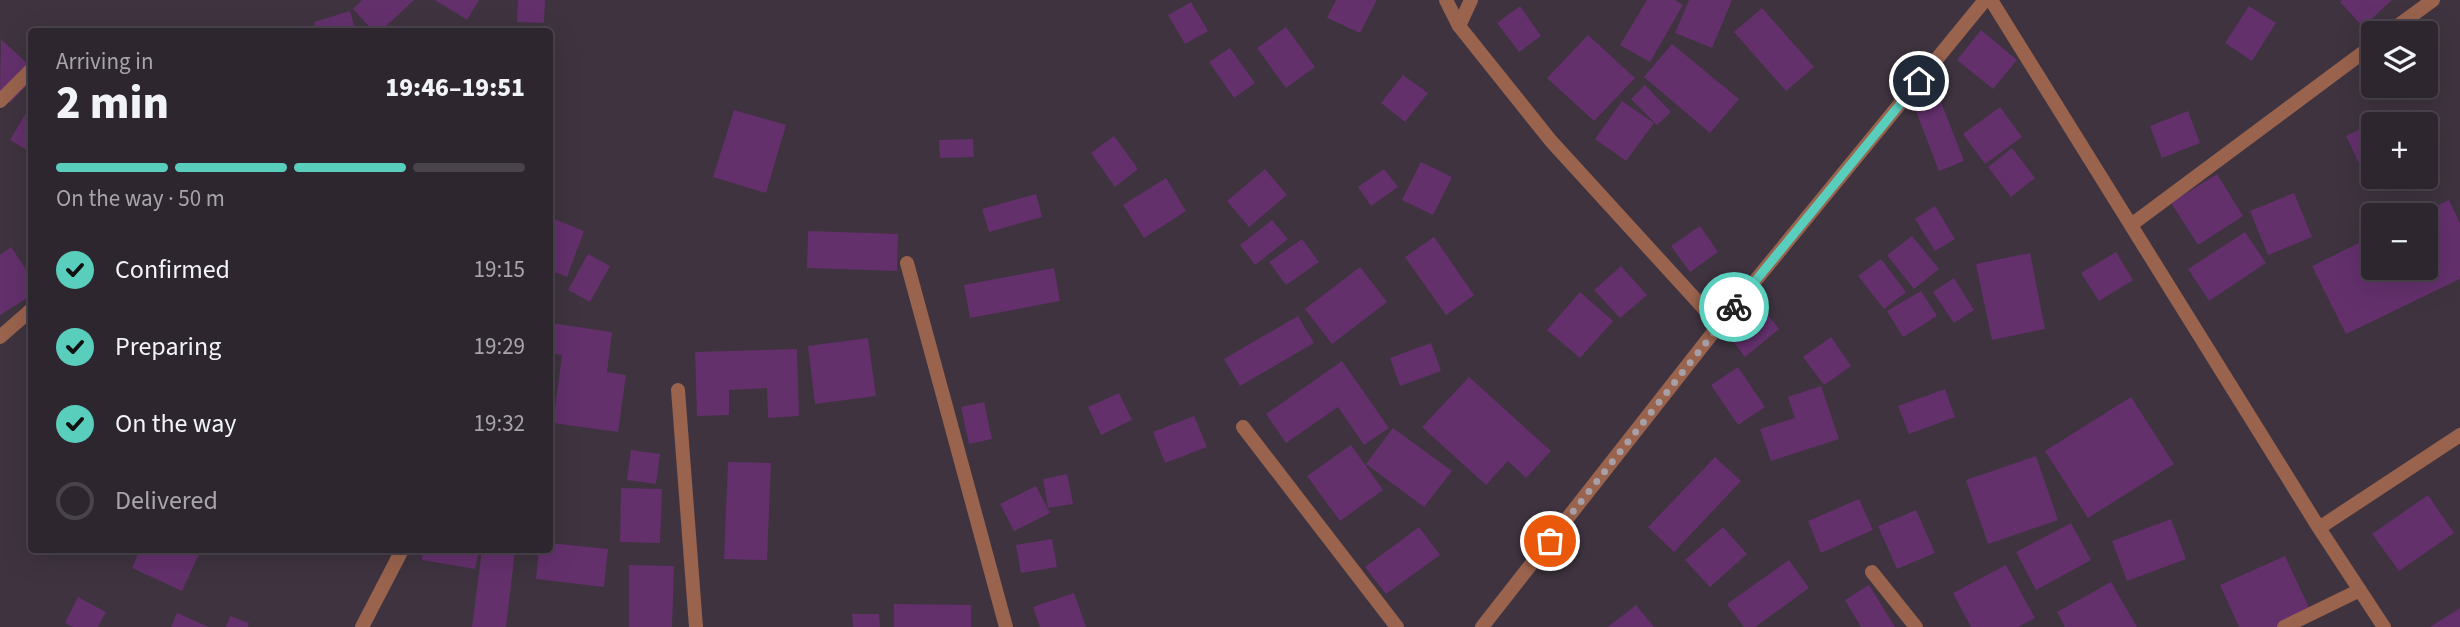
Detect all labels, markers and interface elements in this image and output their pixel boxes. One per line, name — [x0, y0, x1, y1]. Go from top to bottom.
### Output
map controls — [2361, 21, 2438, 280]
button: layers — [2361, 21, 2438, 98]
text: Arriving in — [56, 45, 154, 78]
pin — [1889, 51, 1949, 111]
icon: home — [1900, 62, 1938, 100]
text: 19:46–19:51 — [385, 69, 525, 106]
text: 2 min — [56, 71, 169, 136]
button: + — [2361, 112, 2438, 189]
text: On the way · 50 m — [56, 182, 225, 215]
button: − — [2361, 203, 2438, 280]
icon: check — [56, 251, 94, 289]
text: Confirmed — [115, 251, 230, 288]
text: 19:15 — [474, 253, 525, 286]
courier — [1699, 272, 1769, 342]
icon: bike — [1715, 288, 1753, 326]
icon: check — [56, 328, 94, 366]
text: Preparing — [115, 328, 221, 365]
text: 19:29 — [474, 330, 525, 363]
icon: check — [56, 405, 94, 443]
text: On the way — [115, 405, 236, 442]
text: 19:32 — [474, 407, 525, 440]
text: Delivered — [115, 482, 218, 519]
pin — [1520, 511, 1580, 571]
icon: bag — [1531, 522, 1569, 560]

